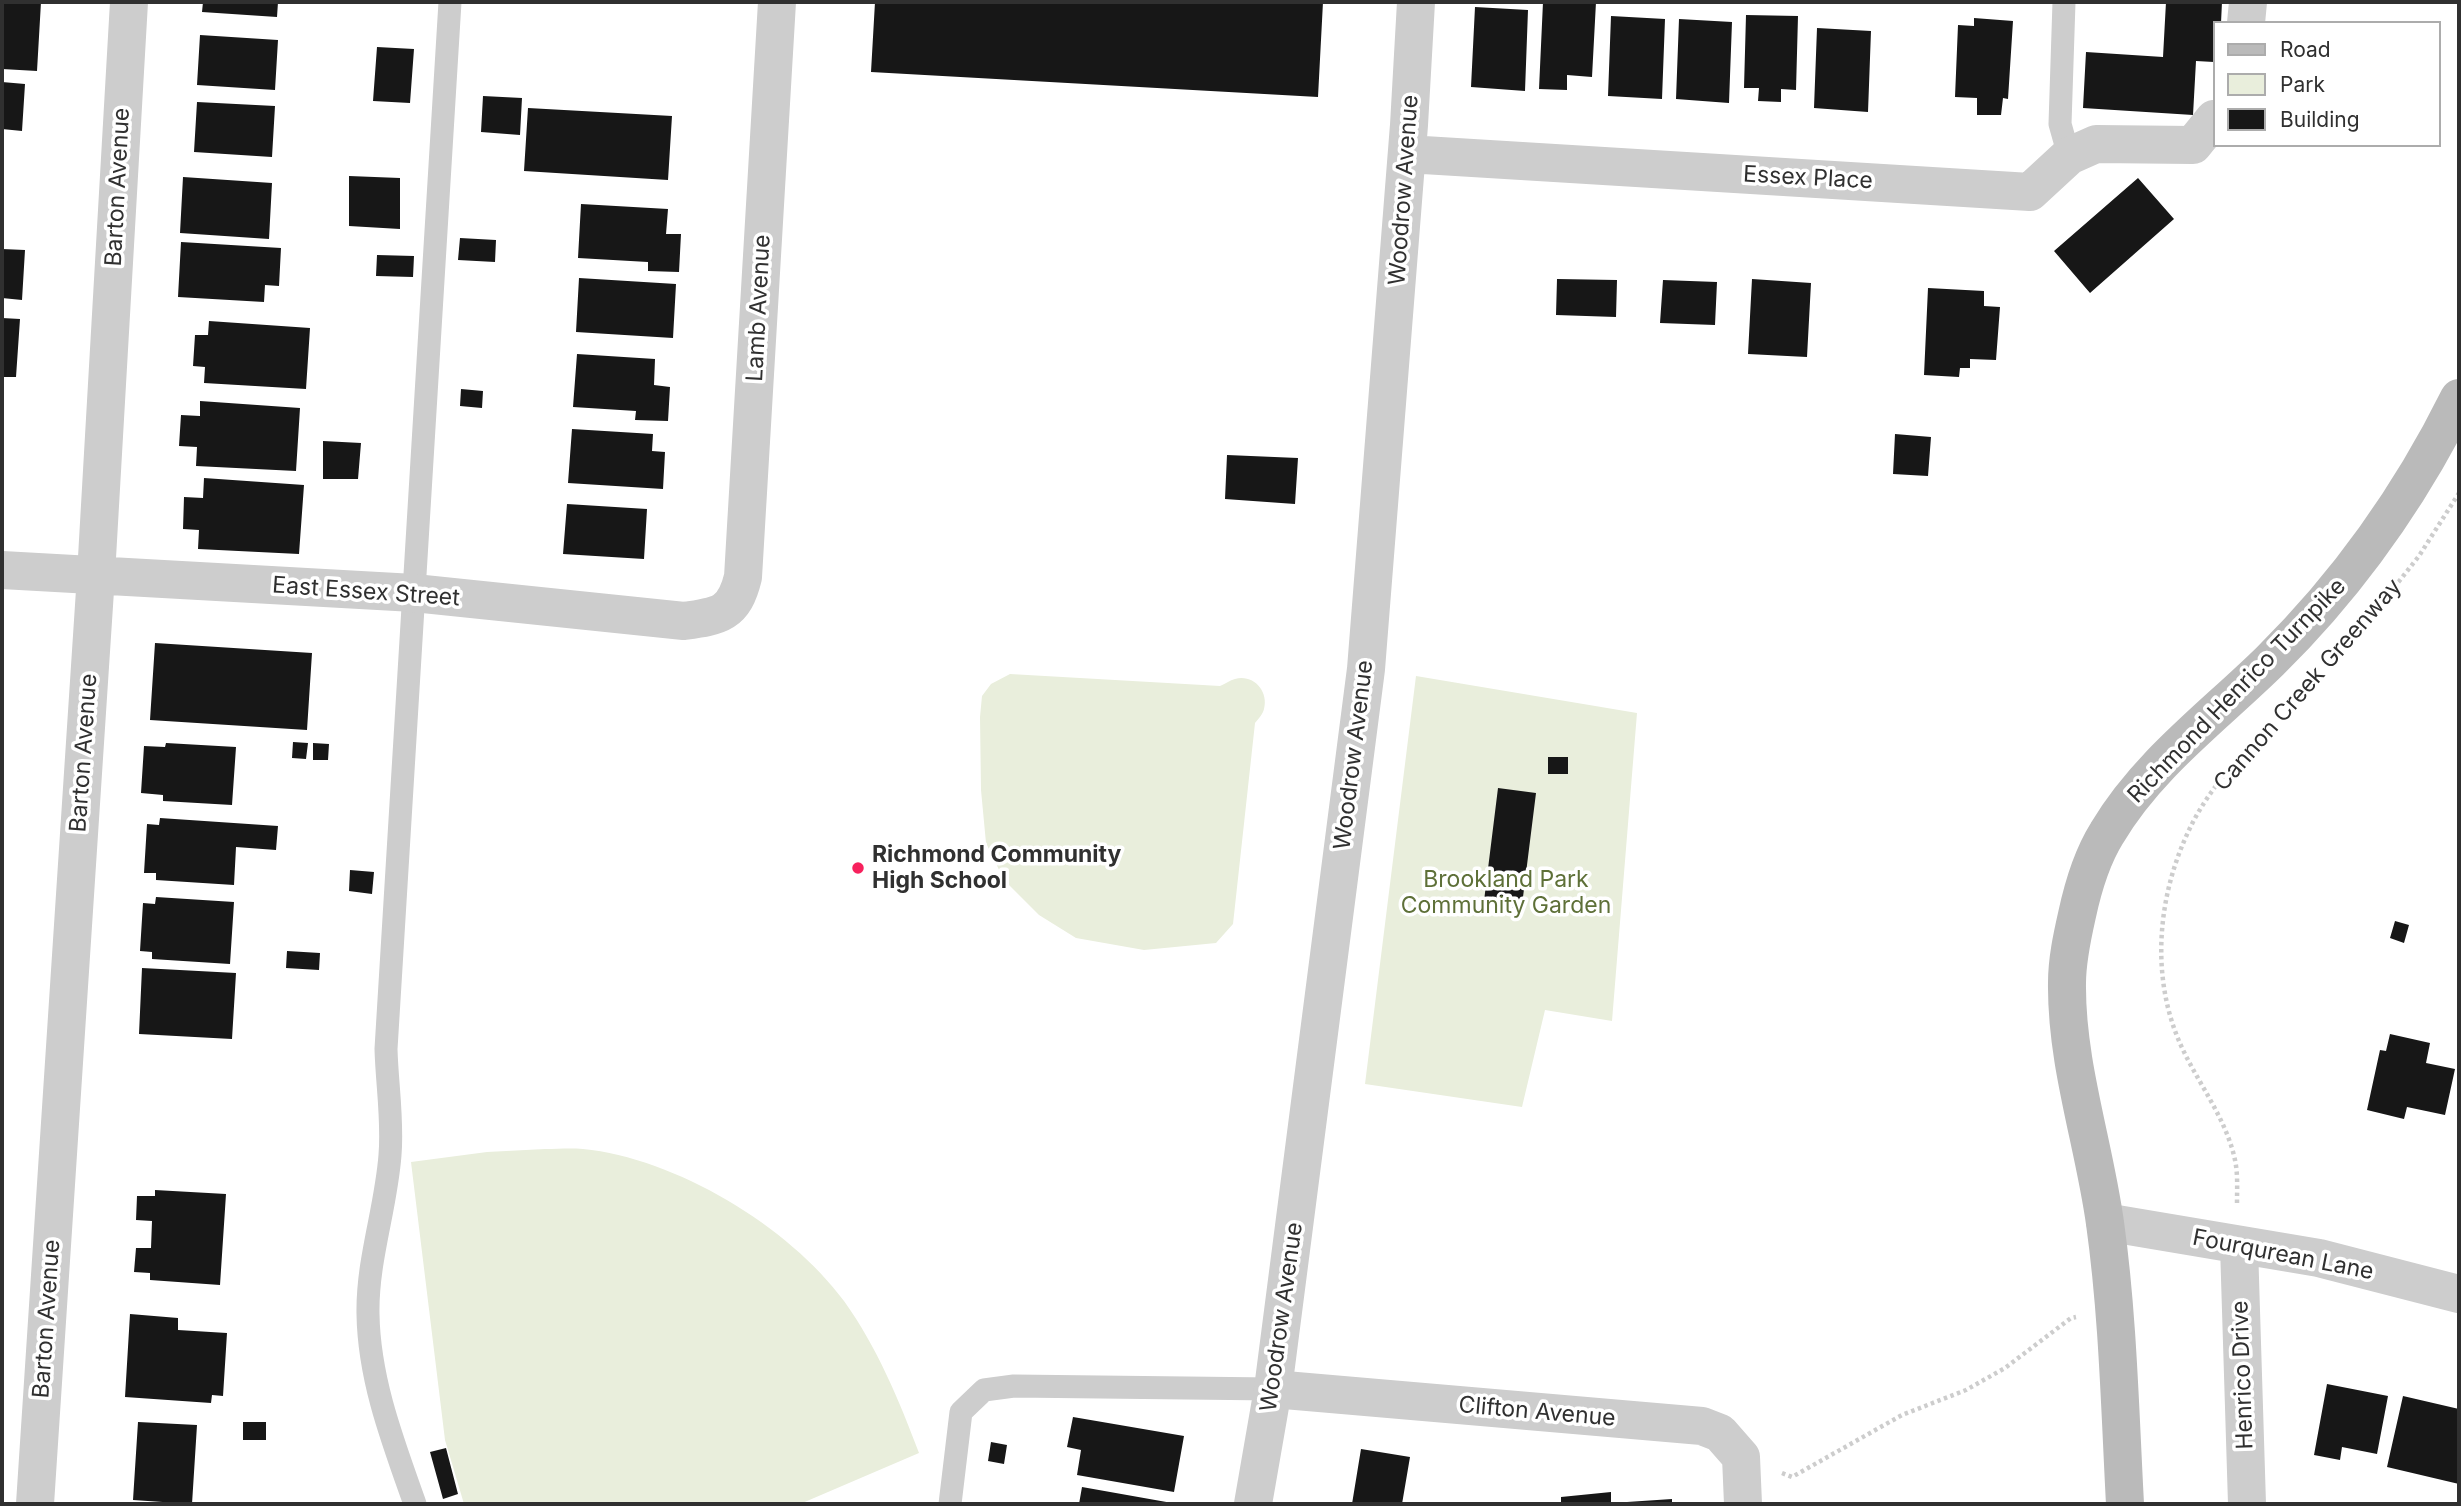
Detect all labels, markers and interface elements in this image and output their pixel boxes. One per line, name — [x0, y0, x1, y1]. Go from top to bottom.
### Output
legend — [2212, 21, 2440, 147]
text: Road — [2280, 37, 2331, 62]
text: Park — [2280, 72, 2325, 97]
street label: Woodrow Avenue — [1384, 94, 1424, 286]
street label: Barton Avenue — [100, 107, 136, 267]
text: Building — [2280, 107, 2360, 132]
street label: Essex Place — [1742, 161, 1874, 195]
street label: Lamb Avenue — [741, 234, 777, 382]
street label: East Essex Street — [271, 572, 461, 612]
street label: Richmond Henrico Turnpike — [2122, 573, 2352, 809]
street label: Cannon Creek Greenway — [2208, 573, 2408, 797]
street label: Woodrow Avenue — [1329, 659, 1379, 851]
street label: Barton Avenue — [65, 673, 103, 833]
place label: Richmond Community High School — [872, 841, 1121, 895]
marker: Richmond Community High School — [850, 860, 866, 876]
park label: Brookland Park Community Garden — [1401, 866, 1611, 920]
street label: Woodrow Avenue — [1255, 1221, 1309, 1413]
street label: Fourqurean Lane — [2190, 1224, 2376, 1286]
street label: Barton Avenue — [28, 1239, 66, 1399]
street label: Henrico Drive — [2227, 1300, 2259, 1450]
street label: Clifton Avenue — [1457, 1391, 1617, 1433]

